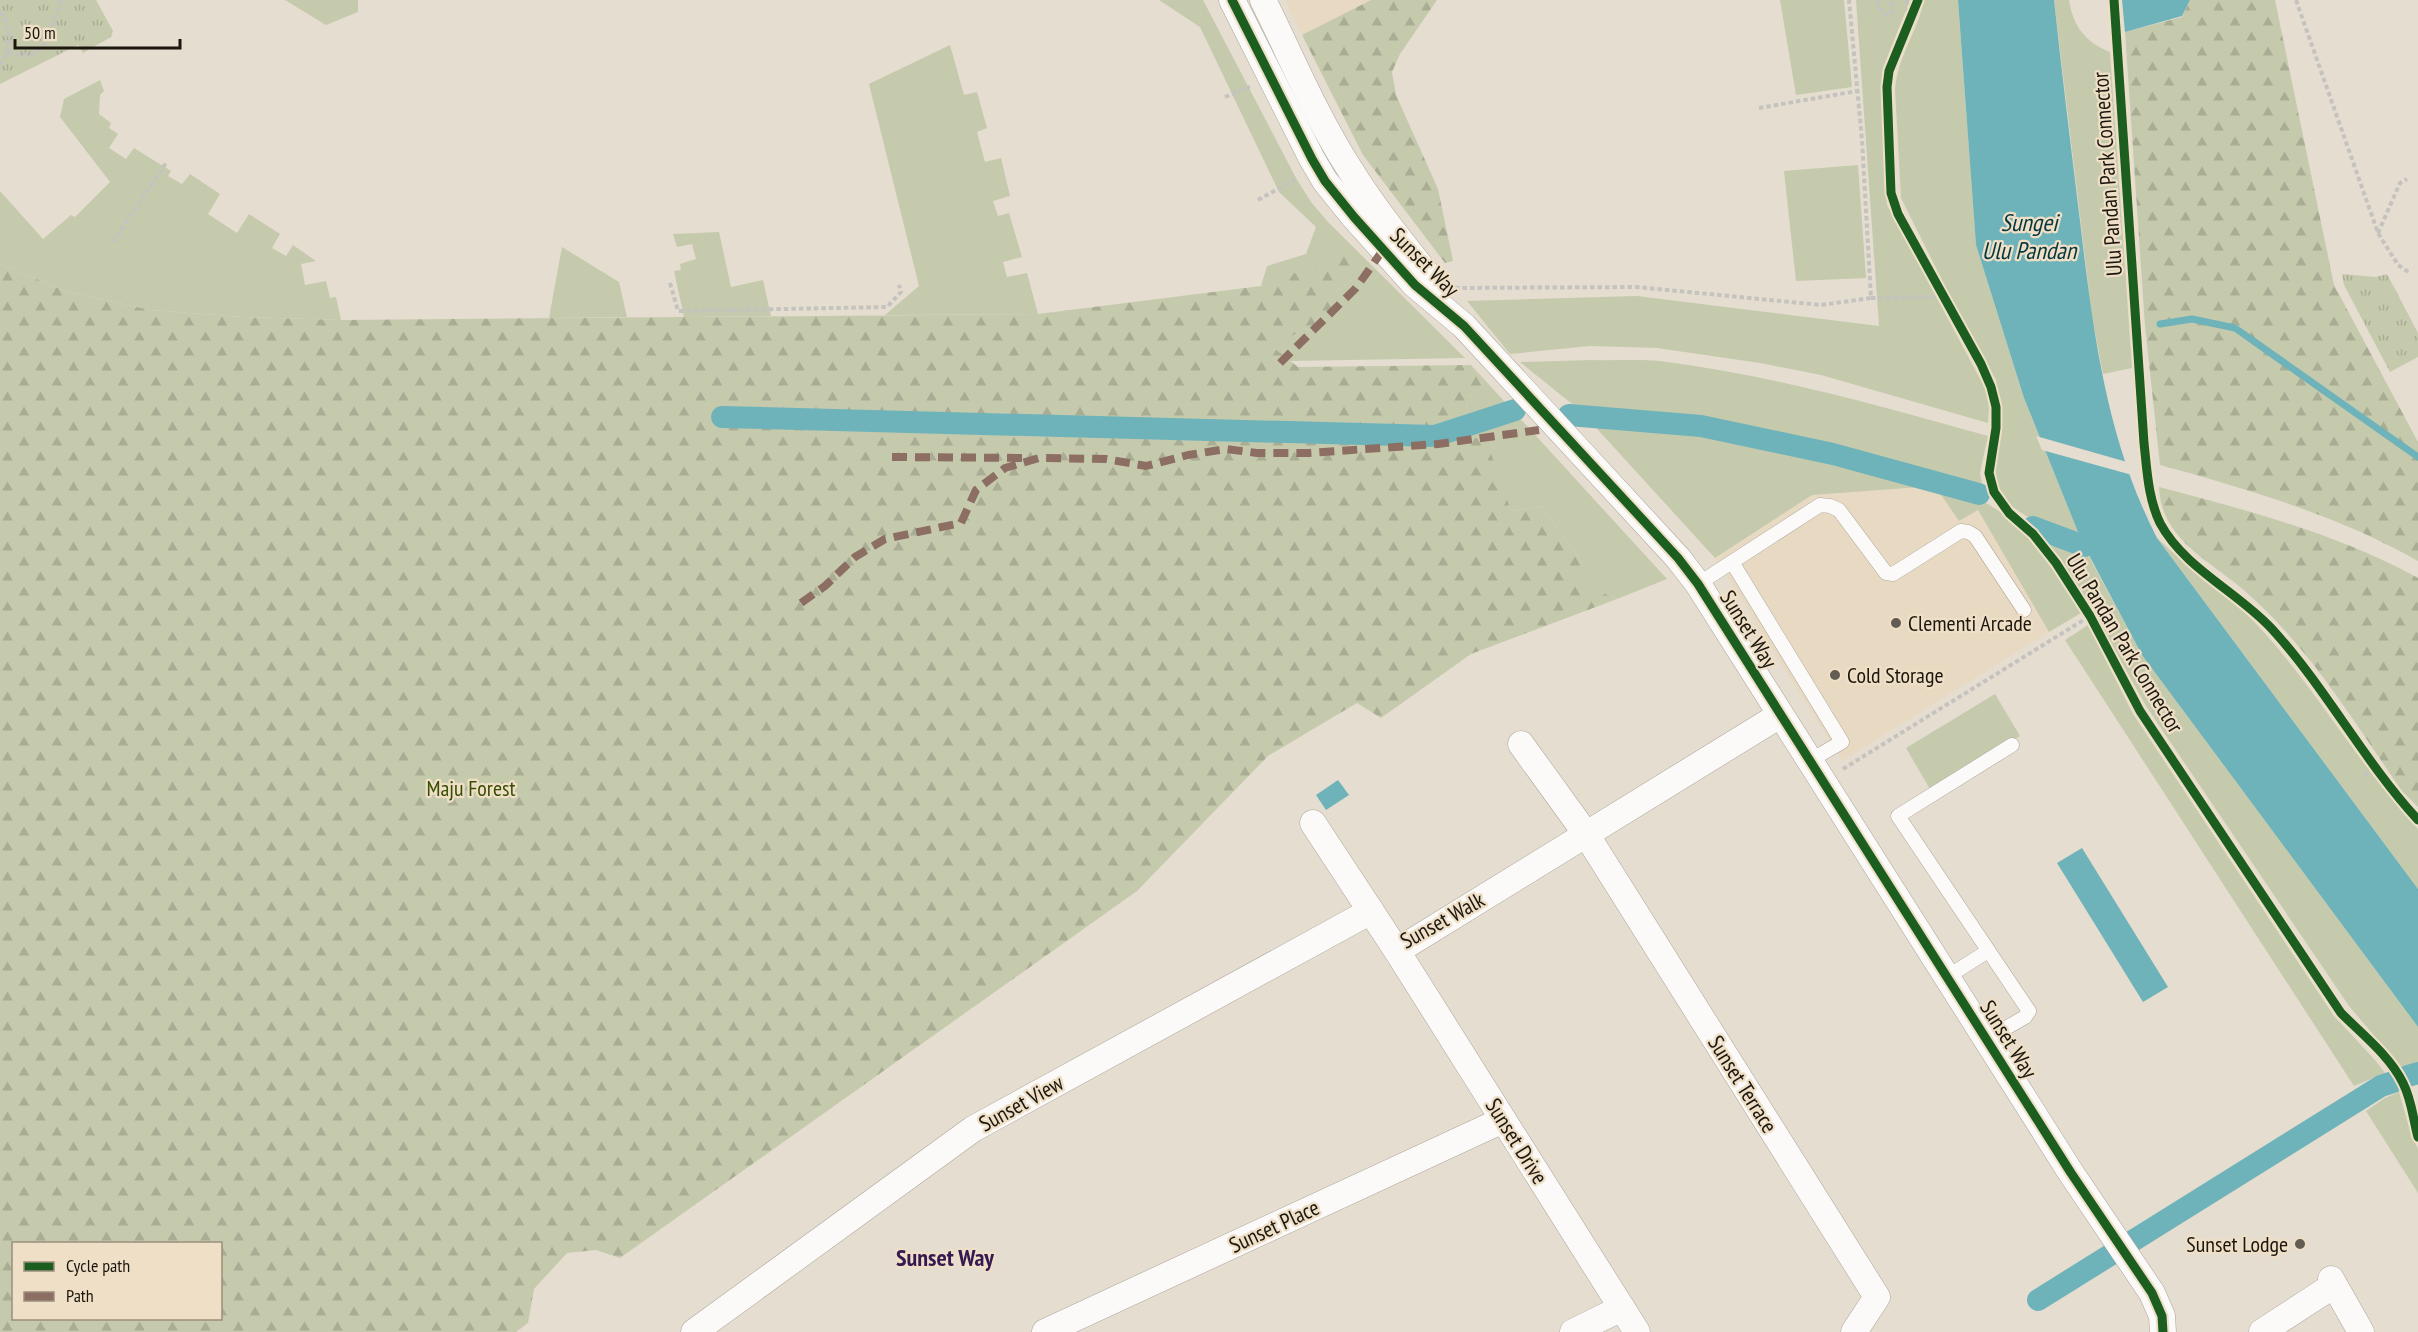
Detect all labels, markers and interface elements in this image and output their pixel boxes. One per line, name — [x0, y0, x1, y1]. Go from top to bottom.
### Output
scale bar — [15, 12, 180, 50]
text: 50 m — [24, 21, 56, 44]
street label: Ulu Pandan Park Connector — [2086, 71, 2128, 277]
water label: Sungei Ulu Pandan — [1982, 207, 2078, 266]
street label: Sunset Way — [1384, 221, 1466, 303]
street label: Ulu Pandan Park Connector — [2060, 548, 2190, 738]
street label: Sunset Way — [1714, 585, 1784, 674]
place label: Clementi Arcade — [1908, 609, 2032, 637]
marker: Clementi Arcade — [1889, 616, 1903, 630]
place label: Cold Storage — [1847, 661, 1944, 689]
marker: Cold Storage — [1828, 668, 1842, 682]
park label: Maju Forest — [427, 774, 515, 802]
street label: Sunset Walk — [1395, 885, 1489, 955]
street label: Sunset Way — [1974, 995, 2044, 1084]
street label: Sunset Terrace — [1702, 1030, 1784, 1138]
street label: Sunset View — [974, 1068, 1068, 1138]
street label: Sunset Drive — [1480, 1093, 1554, 1189]
street label: Sunset Place — [1224, 1193, 1324, 1259]
place label: Sunset Lodge — [2186, 1230, 2288, 1258]
marker: Sunset Lodge — [2293, 1237, 2307, 1251]
legend — [12, 1242, 222, 1320]
district label: Sunset Way — [896, 1242, 994, 1273]
text: Cycle path — [66, 1254, 130, 1277]
text: Path — [66, 1284, 94, 1307]

